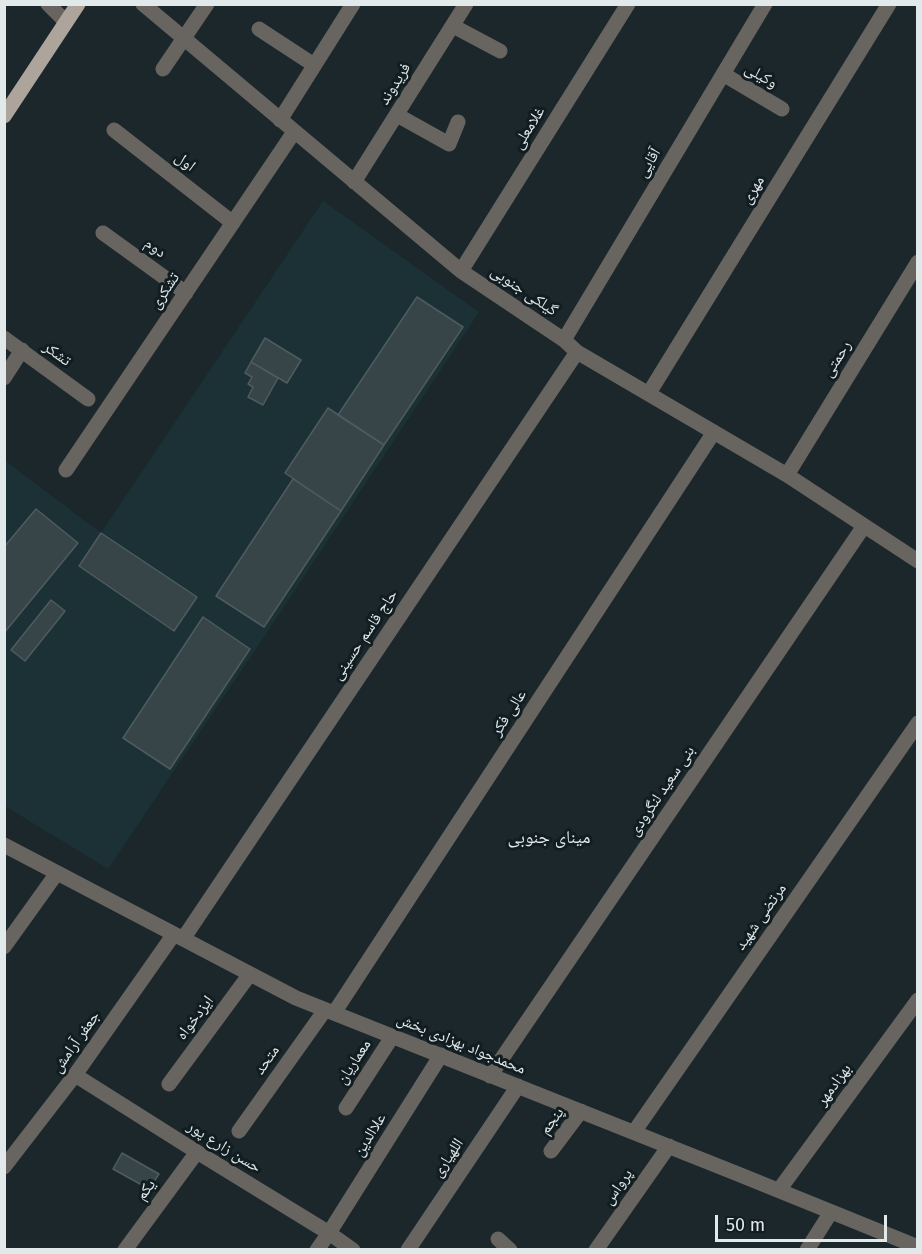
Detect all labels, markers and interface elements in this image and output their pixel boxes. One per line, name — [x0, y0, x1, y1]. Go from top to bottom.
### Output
street label: وکیلی — [741, 59, 781, 93]
street label: فریدوند — [375, 60, 415, 108]
street label: غلامعلی — [508, 103, 550, 153]
street label: آقایی — [633, 145, 665, 181]
street label: اول — [171, 148, 199, 176]
street label: مهری — [737, 172, 769, 208]
street label: دوم — [141, 234, 169, 262]
street label: گیلکی جنوبی — [487, 262, 561, 320]
street label: تشکری — [146, 269, 184, 313]
street label: تشکر — [39, 337, 75, 371]
street label: رحمتی — [818, 337, 856, 381]
street label: حاج قاسم حسینی — [328, 586, 402, 684]
street label: عالی فکر — [487, 686, 531, 740]
street label: بنی سعید لنگرودی — [625, 742, 699, 840]
district label: مینای جنوبی — [508, 827, 590, 849]
street label: مرتضی شهید — [731, 880, 791, 954]
street label: ایزدخواه — [172, 992, 218, 1044]
street label: جعفر آرامش — [48, 1007, 104, 1077]
street label: محمدجواد بهزادی بخش — [394, 1009, 528, 1079]
street label: معماریان — [332, 1036, 376, 1088]
street label: متحد — [250, 1042, 284, 1078]
street label: بهزادمهر — [812, 1060, 856, 1110]
street label: پنجم — [536, 1104, 568, 1138]
street label: علاالدین — [349, 1110, 391, 1160]
street label: حسن زارع پور — [183, 1117, 265, 1177]
street label: اللهیاری — [428, 1135, 468, 1181]
street label: پرواس — [599, 1165, 637, 1209]
street label: یکم — [132, 1176, 160, 1204]
scale bar — [718, 1203, 890, 1241]
text: 50 m — [726, 1214, 765, 1236]

